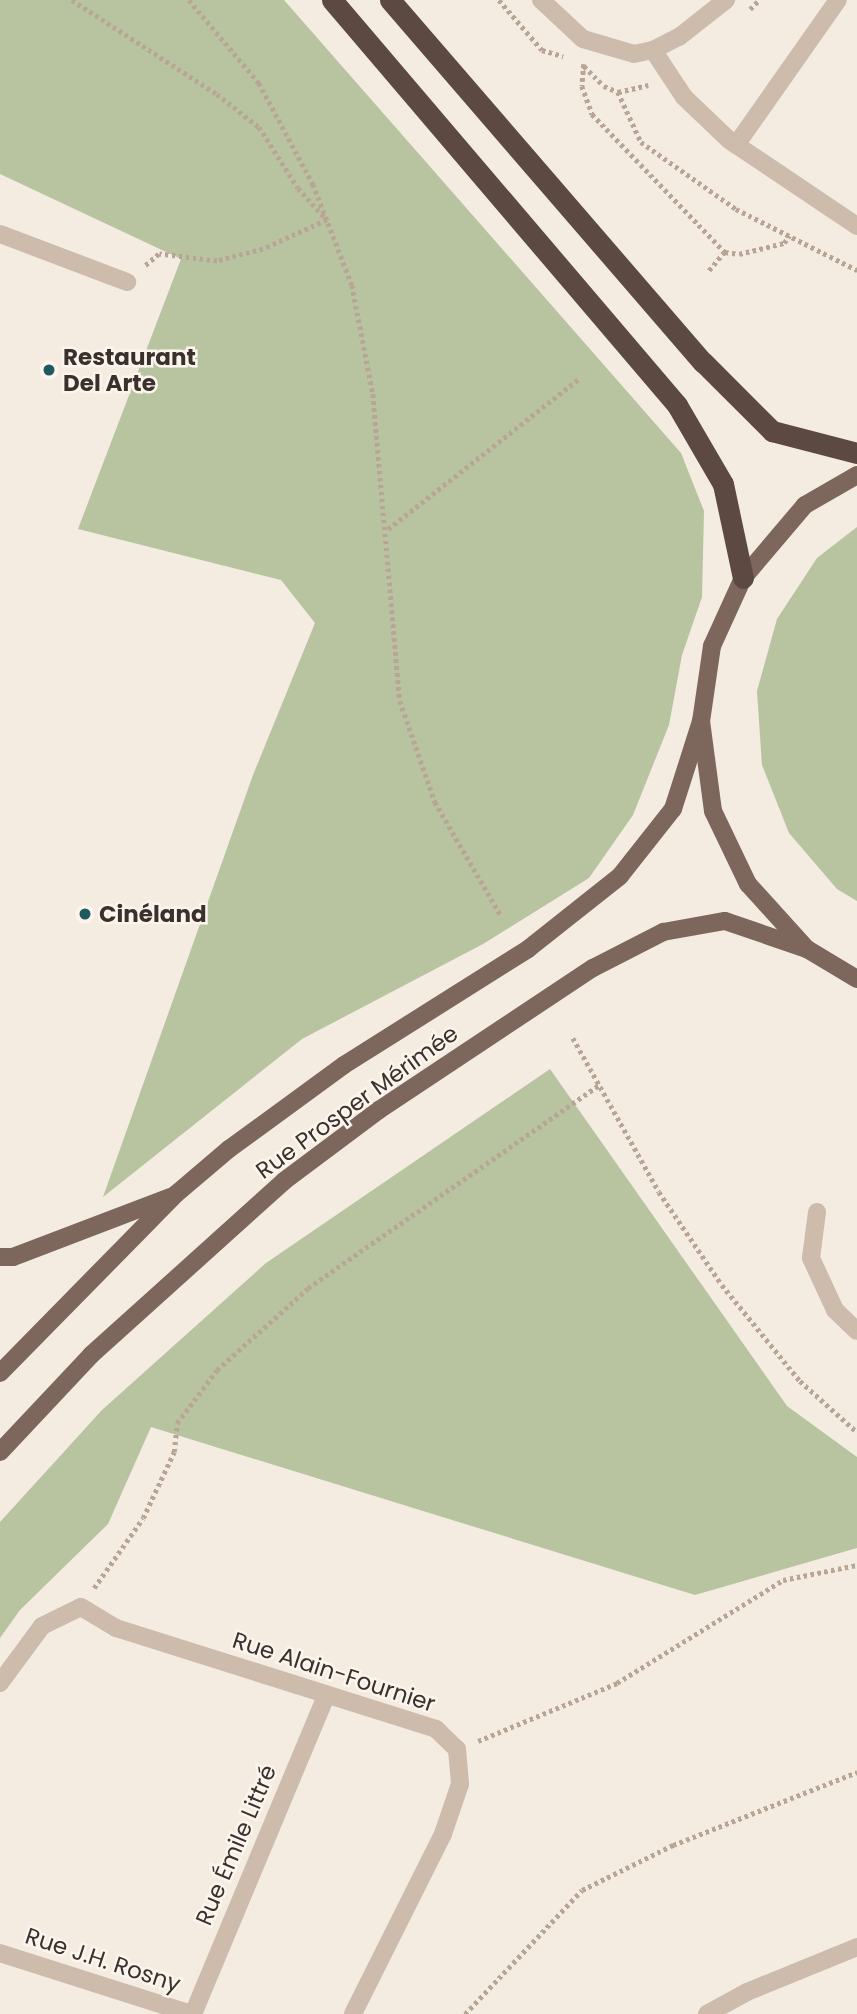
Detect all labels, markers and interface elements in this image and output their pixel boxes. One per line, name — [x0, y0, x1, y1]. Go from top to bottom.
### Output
place label: Restaurant Del Arte — [63, 343, 196, 397]
marker: Restaurant Del Arte — [41, 362, 57, 378]
place label: Cinéland — [99, 900, 207, 928]
marker: Cinéland — [77, 906, 93, 922]
street label: Rue Prosper Mérimée — [251, 1019, 463, 1185]
street label: Rue Alain-Fournier — [229, 1626, 439, 1718]
street label: Rue Émile Littré — [190, 1761, 282, 1929]
street label: Rue J.H. Rosny — [22, 1922, 184, 1998]

